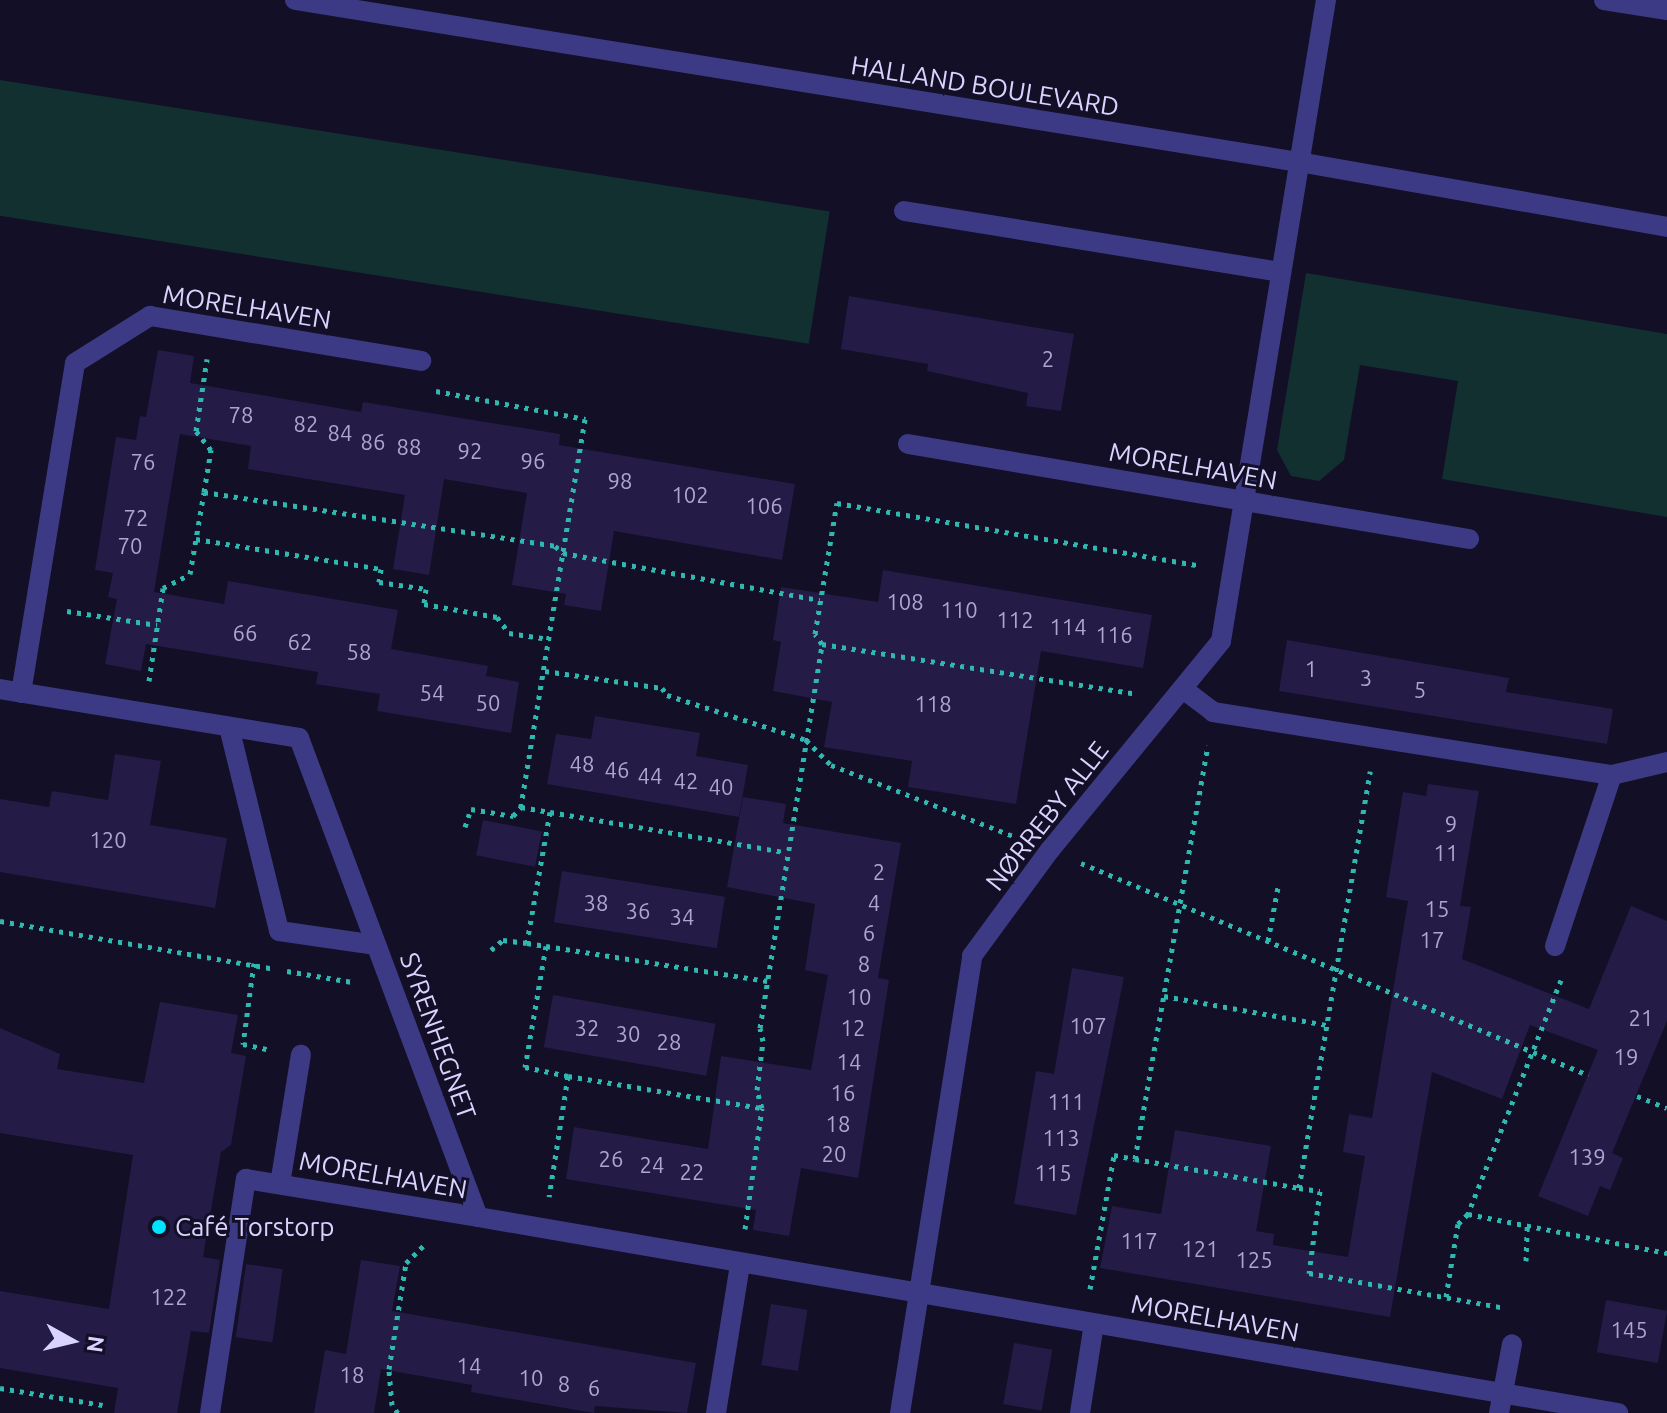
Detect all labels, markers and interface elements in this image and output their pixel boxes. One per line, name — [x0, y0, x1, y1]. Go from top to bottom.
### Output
street label: HALLAND BOULEVARD — [849, 49, 1121, 123]
street label: MORELHAVEN — [161, 278, 333, 336]
house number: 2 — [1042, 346, 1054, 372]
house number: 78 — [229, 402, 253, 428]
house number: 82 — [294, 411, 318, 437]
house number: 84 — [328, 420, 352, 446]
house number: 86 — [361, 429, 385, 455]
house number: 88 — [397, 434, 421, 460]
street label: MORELHAVEN — [1107, 436, 1279, 496]
house number: 92 — [458, 438, 482, 464]
house number: 96 — [521, 448, 545, 474]
house number: 76 — [131, 449, 155, 475]
house number: 98 — [608, 468, 632, 494]
house number: 102 — [671, 482, 709, 508]
house number: 106 — [745, 493, 783, 519]
house number: 72 — [124, 505, 148, 531]
house number: 70 — [118, 533, 142, 559]
house number: 108 — [886, 589, 924, 615]
house number: 110 — [940, 597, 978, 623]
house number: 112 — [996, 607, 1034, 633]
house number: 114 — [1049, 614, 1087, 640]
house number: 66 — [233, 620, 257, 646]
house number: 116 — [1095, 622, 1133, 648]
house number: 62 — [288, 629, 312, 655]
house number: 58 — [347, 639, 371, 665]
house number: 1 — [1305, 656, 1317, 682]
house number: 3 — [1360, 665, 1372, 691]
house number: 5 — [1414, 677, 1426, 703]
house number: 54 — [420, 680, 444, 706]
house number: 50 — [476, 690, 500, 716]
house number: 118 — [914, 691, 952, 717]
street label: NØRREBY ALLE — [979, 735, 1115, 897]
house number: 48 — [570, 751, 594, 777]
house number: 46 — [605, 757, 629, 783]
house number: 44 — [638, 763, 662, 789]
house number: 42 — [674, 768, 698, 794]
house number: 40 — [709, 774, 733, 800]
house number: 9 — [1445, 811, 1457, 837]
house number: 120 — [89, 827, 127, 853]
house number: 11 — [1434, 840, 1458, 866]
house number: 2 — [873, 859, 885, 885]
house number: 38 — [584, 890, 608, 916]
house number: 4 — [868, 890, 880, 916]
house number: 15 — [1425, 896, 1449, 922]
house number: 36 — [626, 898, 650, 924]
house number: 34 — [670, 904, 694, 930]
house number: 6 — [863, 920, 875, 946]
house number: 17 — [1420, 927, 1444, 953]
street label: SYRENHEGNET — [393, 948, 483, 1124]
house number: 8 — [858, 951, 870, 977]
house number: 10 — [847, 984, 871, 1010]
house number: 21 — [1629, 1005, 1653, 1031]
house number: 107 — [1069, 1013, 1107, 1039]
house number: 32 — [575, 1015, 599, 1041]
house number: 12 — [841, 1015, 865, 1041]
house number: 30 — [616, 1021, 640, 1047]
house number: 28 — [657, 1029, 681, 1055]
house number: 19 — [1614, 1044, 1638, 1070]
house number: 14 — [837, 1049, 861, 1075]
house number: 16 — [831, 1080, 855, 1106]
house number: 111 — [1047, 1089, 1085, 1115]
house number: 18 — [826, 1111, 850, 1137]
house number: 113 — [1042, 1125, 1080, 1151]
house number: 20 — [822, 1141, 846, 1167]
house number: 139 — [1568, 1144, 1606, 1170]
street label: MORELHAVEN — [297, 1145, 469, 1205]
house number: 26 — [599, 1146, 623, 1172]
house number: 24 — [640, 1152, 664, 1178]
house number: 22 — [680, 1159, 704, 1185]
house number: 115 — [1034, 1160, 1072, 1186]
place label: Café Torstorp — [175, 1211, 335, 1243]
marker: Café Torstorp — [150, 1218, 168, 1236]
house number: 117 — [1120, 1228, 1158, 1254]
house number: 121 — [1181, 1236, 1219, 1262]
house number: 125 — [1235, 1247, 1273, 1273]
house number: 122 — [150, 1284, 188, 1310]
street label: MORELHAVEN — [1129, 1288, 1301, 1348]
north arrow — [32, 1301, 112, 1381]
house number: 145 — [1610, 1317, 1648, 1343]
text: N — [83, 1335, 110, 1354]
house number: 14 — [457, 1353, 481, 1379]
house number: 18 — [340, 1362, 364, 1388]
house number: 10 — [519, 1365, 543, 1391]
house number: 8 — [558, 1371, 570, 1397]
house number: 6 — [588, 1375, 600, 1401]

